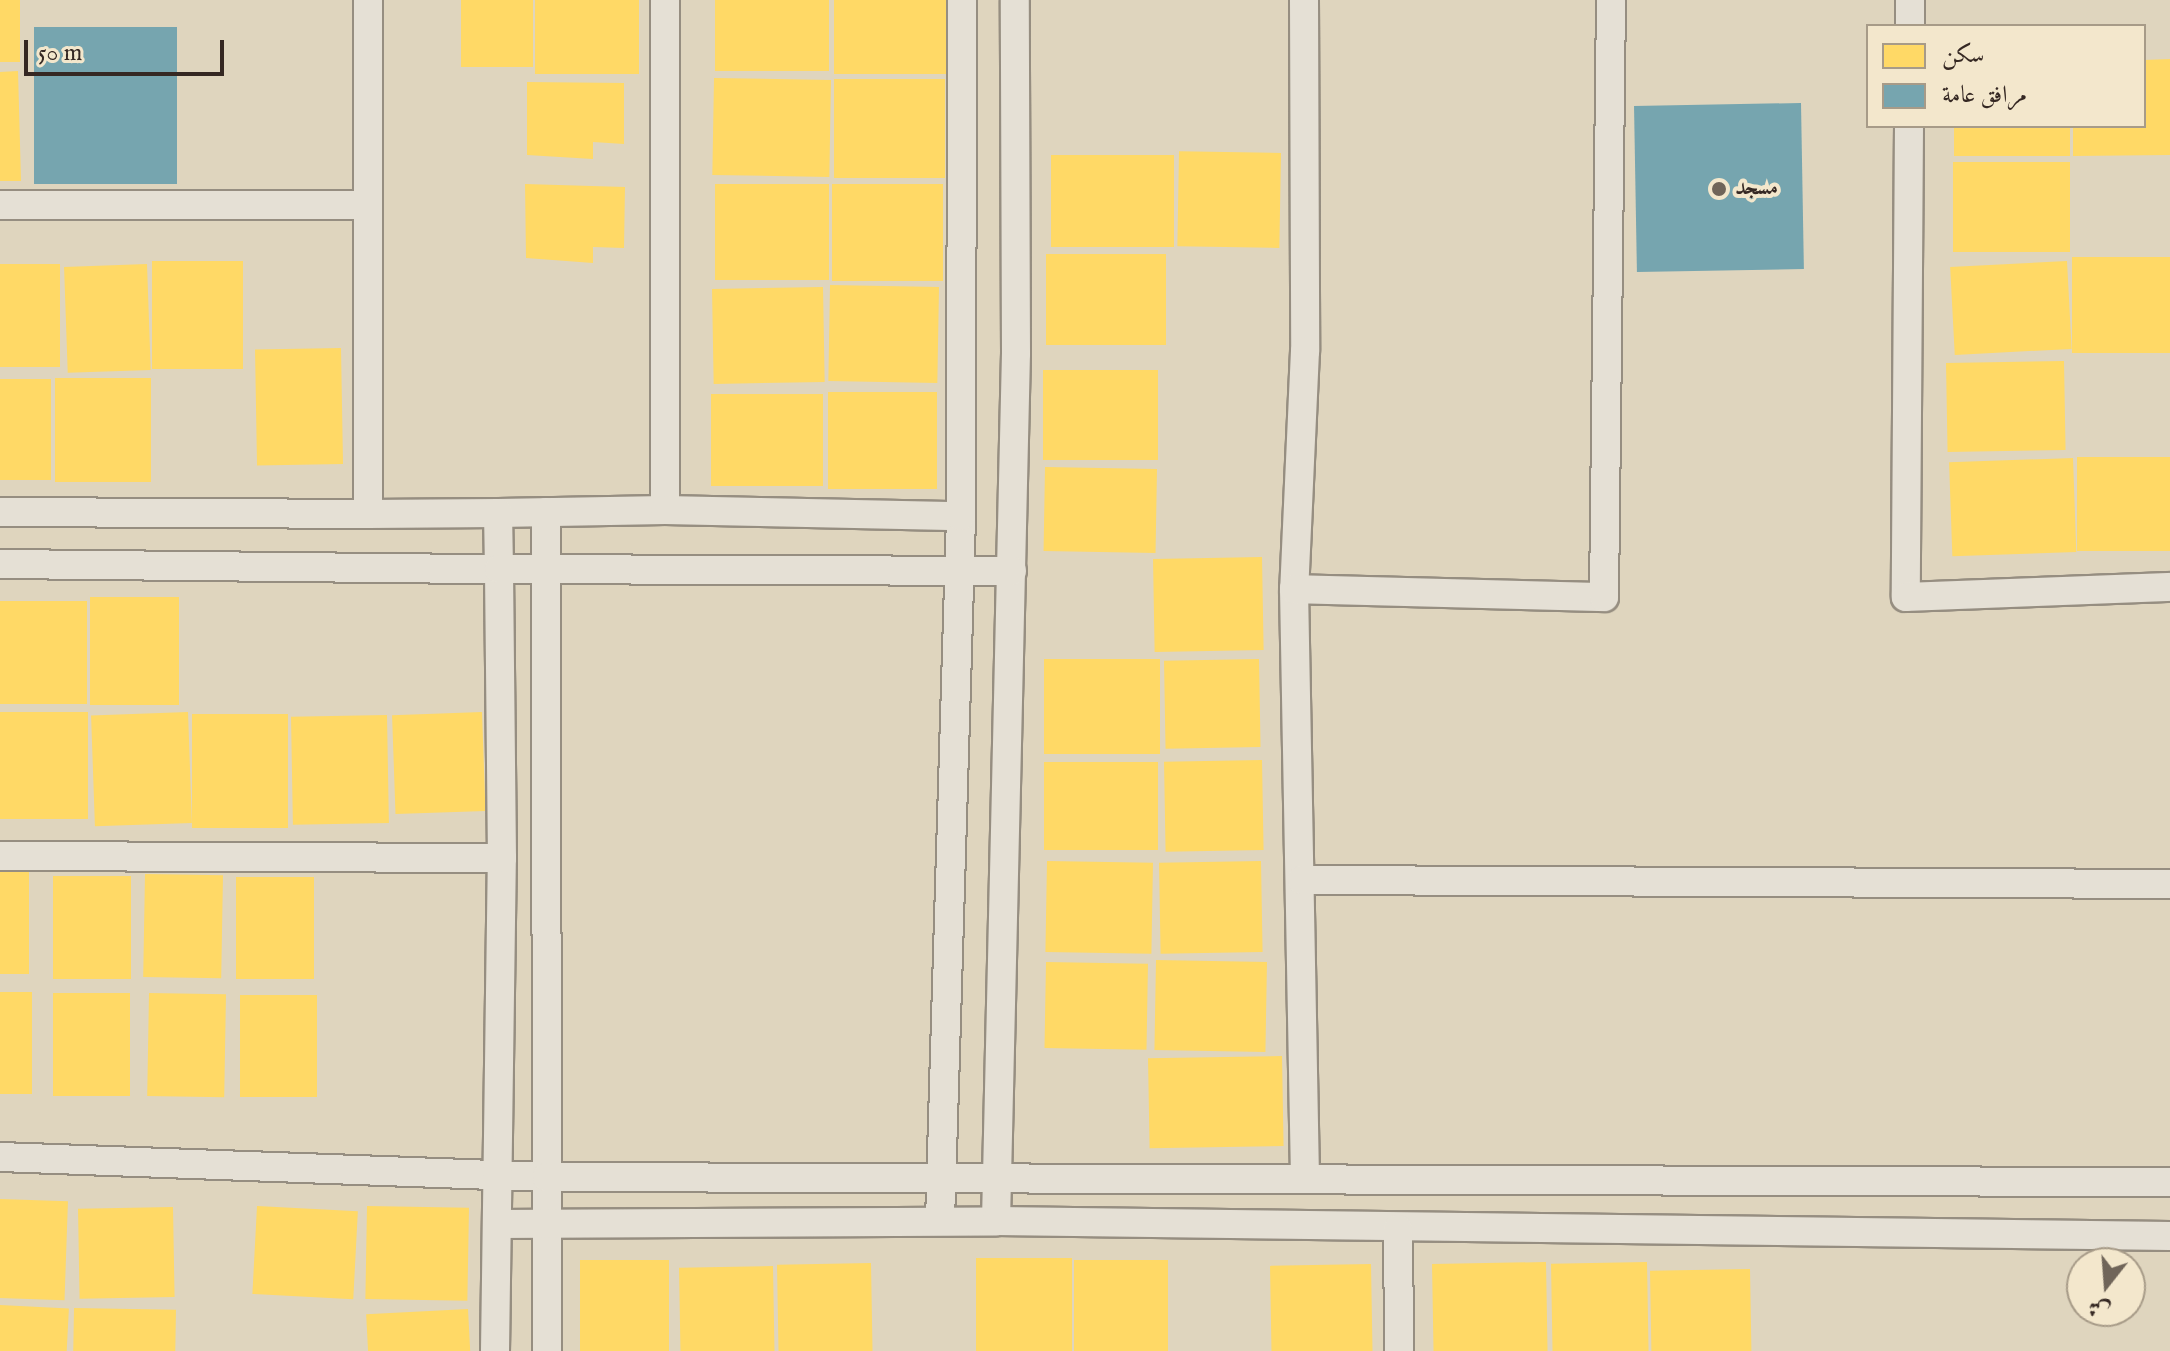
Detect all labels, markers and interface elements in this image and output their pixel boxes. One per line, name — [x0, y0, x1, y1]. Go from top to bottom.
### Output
scale bar — [28, 24, 228, 74]
legend — [1866, 24, 2146, 128]
text: 50 m — [38, 38, 82, 69]
text: سكن — [1942, 40, 1985, 71]
text: مرافق عامة — [1942, 80, 2027, 111]
place label: مسجد — [1735, 176, 1778, 202]
marker: مسجد — [1710, 180, 1728, 198]
north arrow — [2066, 1247, 2146, 1327]
text: ش — [2085, 1291, 2114, 1325]

